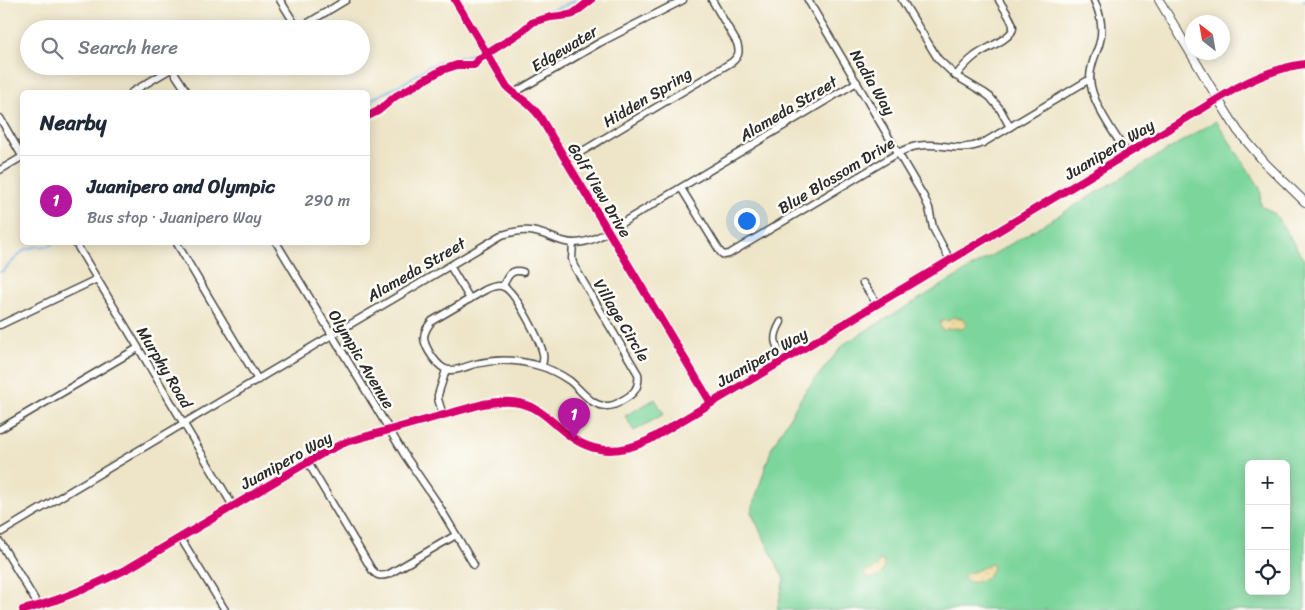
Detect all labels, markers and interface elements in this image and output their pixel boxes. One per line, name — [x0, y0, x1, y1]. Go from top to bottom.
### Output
north arrow — [1185, 15, 1230, 60]
street label: Edgewater — [525, 16, 605, 80]
search box — [20, 20, 370, 75]
text: Search here — [78, 31, 178, 64]
icon: search — [38, 34, 66, 62]
street label: Nadia Way — [842, 43, 904, 122]
street label: Hidden Spring — [597, 59, 698, 136]
street label: Alameda Street — [732, 67, 844, 150]
text: Nearby — [40, 104, 106, 142]
street label: Juanipero Way — [1057, 111, 1161, 188]
street label: Blue Blossom Drive — [772, 129, 901, 222]
street label: Golf View Drive — [560, 137, 640, 244]
text: Juanipero and Olympic — [87, 170, 275, 203]
text: 1 — [53, 186, 59, 215]
text: 290 m — [304, 186, 350, 215]
text: Bus stop · Juanipero Way — [87, 203, 262, 232]
your location — [734, 208, 760, 234]
street label: Alameda Street — [360, 229, 472, 310]
street label: Village Circle — [585, 273, 658, 367]
street label: Olympic Avenue — [320, 304, 403, 415]
street label: Juanipero Way — [710, 319, 814, 396]
street label: Murphy Road — [129, 320, 201, 415]
pin: 1 — [558, 398, 590, 439]
street label: Juanipero Way — [234, 423, 338, 498]
map controls — [1245, 460, 1290, 595]
button: + — [1245, 460, 1290, 505]
button: − — [1245, 505, 1290, 550]
button: locate — [1245, 550, 1290, 595]

